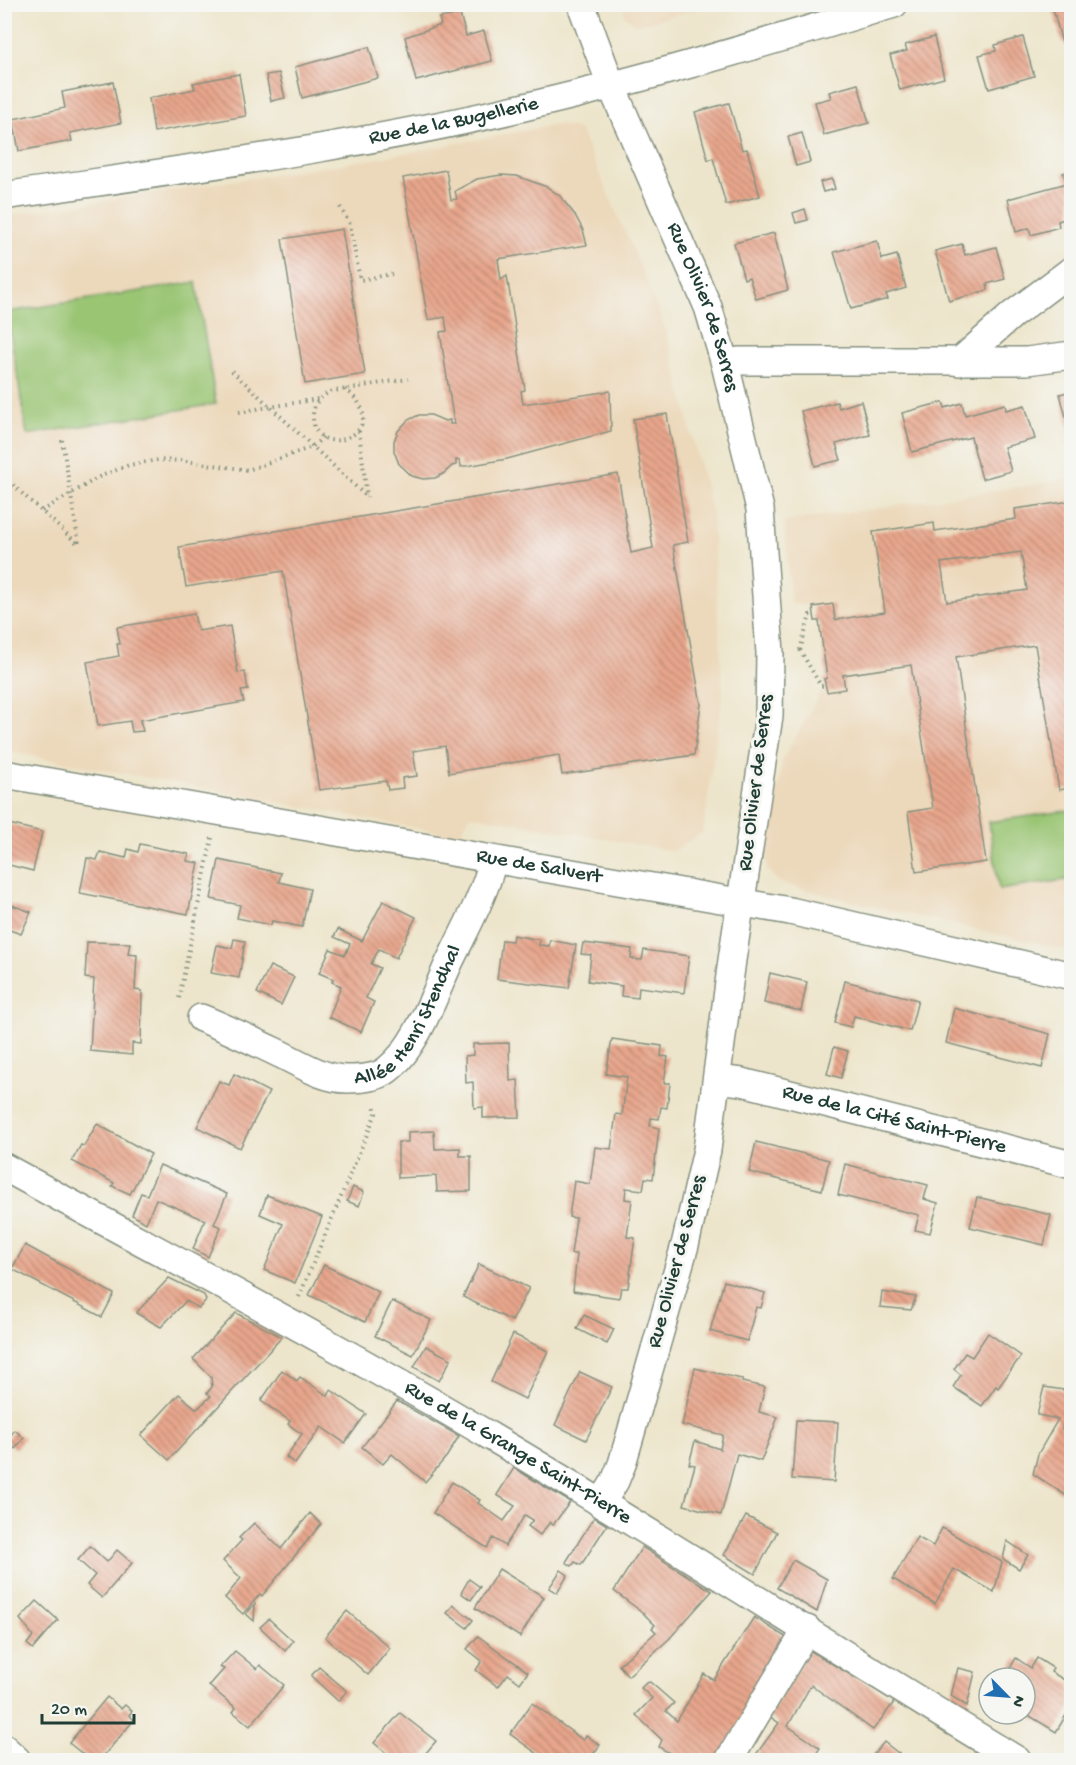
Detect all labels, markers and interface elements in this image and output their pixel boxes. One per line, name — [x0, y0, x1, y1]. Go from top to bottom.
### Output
street label: Rue de la Bugellerie — [367, 91, 542, 151]
street label: Rue Olivier de Serres — [660, 219, 744, 395]
street label: Rue Olivier de Serres — [734, 692, 780, 873]
street label: Rue de Salvert — [474, 844, 606, 891]
street label: Allée Henri Stendhal — [353, 941, 468, 1091]
street label: Rue de la Cité Saint-Pierre — [779, 1080, 1010, 1161]
street label: Rue Olivier de Serres — [643, 1172, 713, 1351]
street label: Rue de la Grange Saint-Pierre — [399, 1376, 637, 1531]
north arrow — [977, 1666, 1037, 1726]
scale bar — [42, 1687, 134, 1725]
text: N — [1006, 1692, 1028, 1710]
text: 20 m — [51, 1700, 87, 1721]

